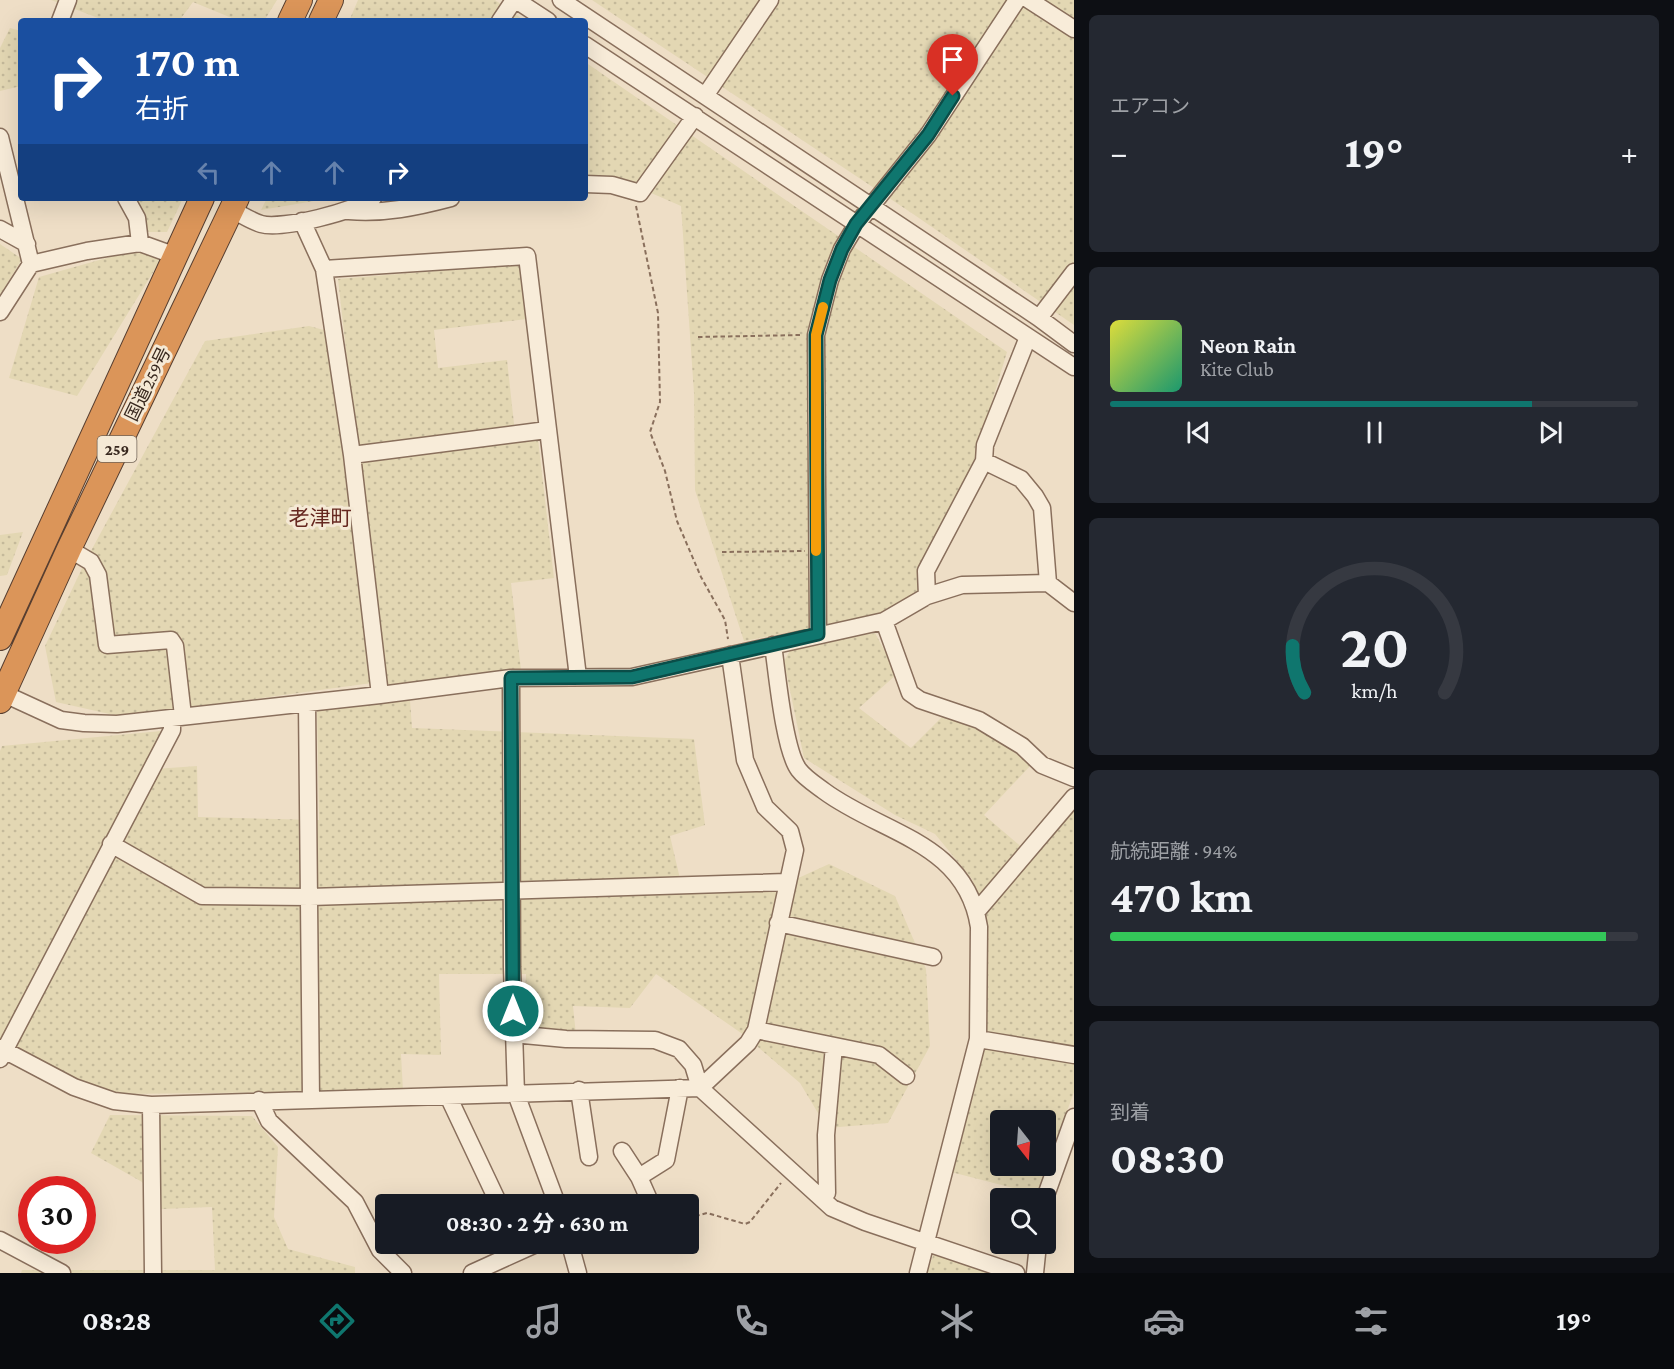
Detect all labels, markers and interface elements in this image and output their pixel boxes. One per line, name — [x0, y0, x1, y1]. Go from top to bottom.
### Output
pin — [927, 34, 978, 96]
text: 170 m — [135, 38, 240, 85]
icon: right — [36, 42, 114, 120]
icon: arrive — [936, 43, 969, 76]
text: 右折 — [135, 94, 189, 124]
text: エアコン — [1110, 95, 1190, 117]
text: 19° — [1345, 127, 1403, 177]
text: − — [1110, 134, 1127, 171]
text: + — [1621, 134, 1638, 171]
icon: left — [192, 156, 225, 189]
icon: ahead — [255, 156, 288, 189]
icon: ahead — [318, 156, 351, 189]
icon: right — [381, 156, 414, 189]
text: Neon Rain — [1200, 333, 1296, 358]
street label: 国道259号 — [121, 344, 175, 424]
text: Kite Club — [1200, 358, 1274, 380]
icon: previous — [1182, 416, 1215, 449]
icon: pause — [1358, 416, 1391, 449]
icon: next — [1534, 416, 1567, 449]
road number: 259 — [98, 436, 136, 462]
district label: 老津町 — [289, 506, 352, 530]
text: 20 — [1339, 612, 1409, 681]
text: km/h — [1351, 680, 1398, 704]
text: 航続距離 · 94% — [1110, 840, 1237, 862]
text: 470 km — [1110, 872, 1253, 922]
position arrow — [481, 979, 545, 1043]
text: 到着 — [1110, 1101, 1150, 1123]
north arrow — [990, 1110, 1056, 1176]
map controls — [990, 1110, 1056, 1254]
text: 08:30 — [1110, 1133, 1225, 1183]
speed limit sign: 30 — [18, 1176, 96, 1254]
button: search — [990, 1188, 1056, 1254]
text: 08:30 · 2 分 · 630 m — [446, 1211, 628, 1236]
icon: directions — [316, 1300, 358, 1342]
icon: music — [523, 1300, 565, 1342]
icon: phone — [730, 1300, 772, 1342]
icon: climate — [936, 1300, 978, 1342]
icon: car — [1143, 1300, 1185, 1342]
icon: filters — [1350, 1300, 1392, 1342]
text: 08:28 — [82, 1306, 151, 1336]
text: 19° — [1556, 1306, 1592, 1336]

